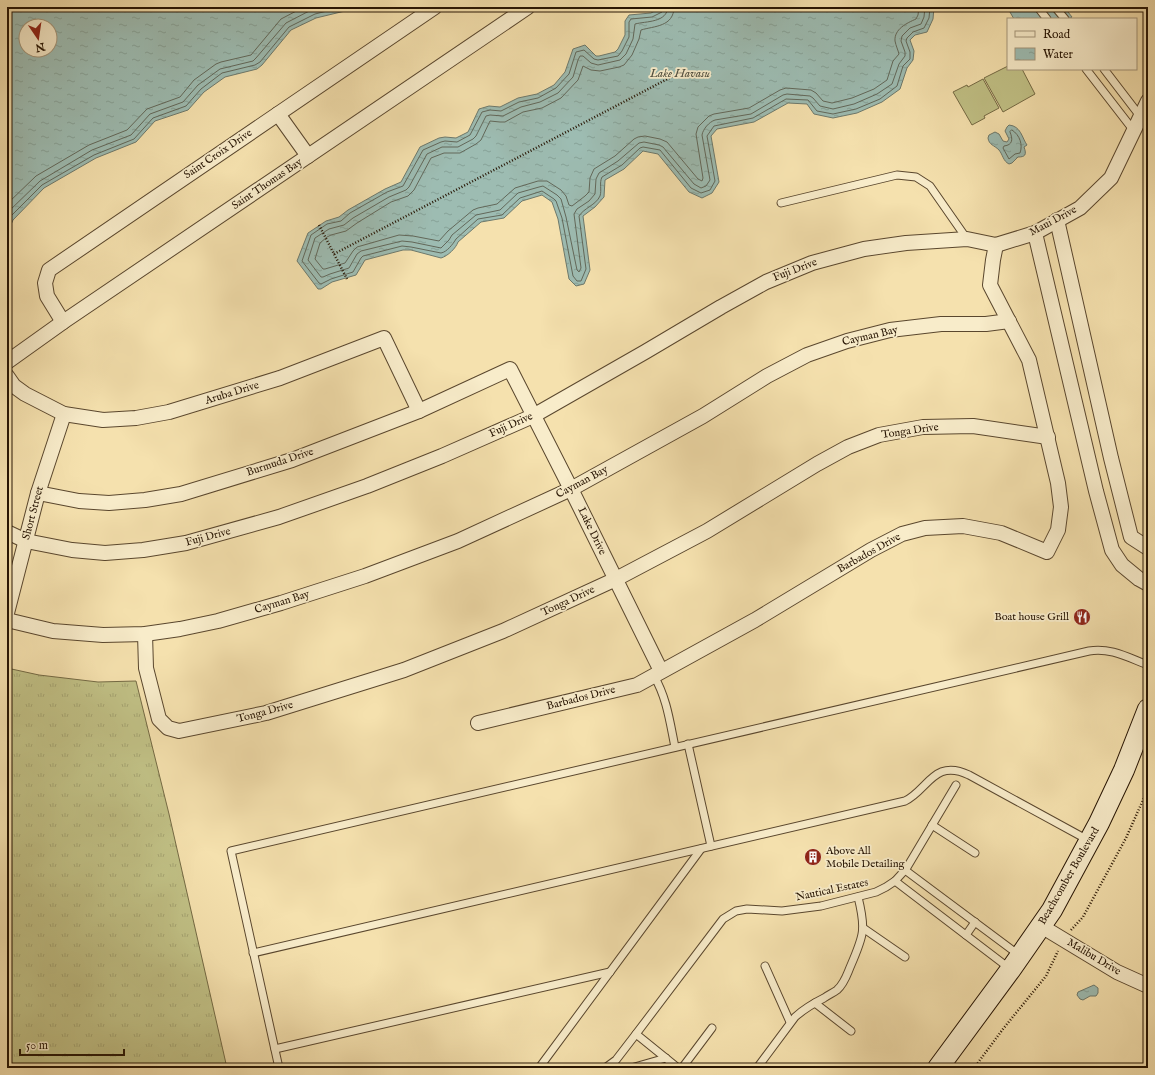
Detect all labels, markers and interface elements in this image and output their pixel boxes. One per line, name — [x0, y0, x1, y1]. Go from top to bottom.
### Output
north arrow — [18, 18, 58, 58]
legend — [1007, 18, 1137, 70]
text: Road — [1043, 27, 1071, 42]
text: N — [33, 39, 47, 55]
text: Water — [1043, 47, 1074, 62]
water label: Lake Havasu — [649, 66, 710, 81]
street label: Saint Croix Drive — [181, 126, 255, 182]
street label: Saint Thomas Bay — [229, 155, 305, 213]
street label: Maui Drive — [1027, 203, 1079, 239]
street label: Fuji Drive — [771, 255, 819, 285]
street label: Cayman Bay — [841, 323, 900, 349]
street label: Aruba Drive — [202, 378, 261, 408]
street label: Fuji Drive — [487, 409, 535, 441]
street label: Tonga Drive — [881, 420, 939, 442]
street label: Burmuda Drive — [245, 445, 315, 479]
street label: Cayman Bay — [554, 462, 611, 502]
street label: Short Street — [19, 484, 47, 541]
street label: Lake Drive — [574, 505, 610, 557]
street label: Fuji Drive — [184, 524, 232, 550]
street label: Barbados Drive — [835, 530, 903, 576]
street label: Tonga Drive — [539, 582, 597, 620]
street label: Cayman Bay — [253, 587, 312, 617]
restaurant icon: Boat house Grill — [1072, 607, 1092, 627]
place label: Boat house Grill — [994, 610, 1069, 624]
street label: Barbados Drive — [545, 683, 617, 713]
street label: Tonga Drive — [235, 698, 295, 726]
street label: Beachcomber Boulevard — [1035, 825, 1103, 927]
place label: Above All Mobile Detailing — [825, 844, 906, 871]
building icon: Above All Mobile Detailing — [803, 847, 823, 867]
street label: Nautical Estates — [794, 875, 870, 905]
street label: Malibu Drive — [1064, 935, 1124, 979]
scale bar — [20, 1031, 124, 1057]
text: 50 m — [26, 1038, 48, 1053]

